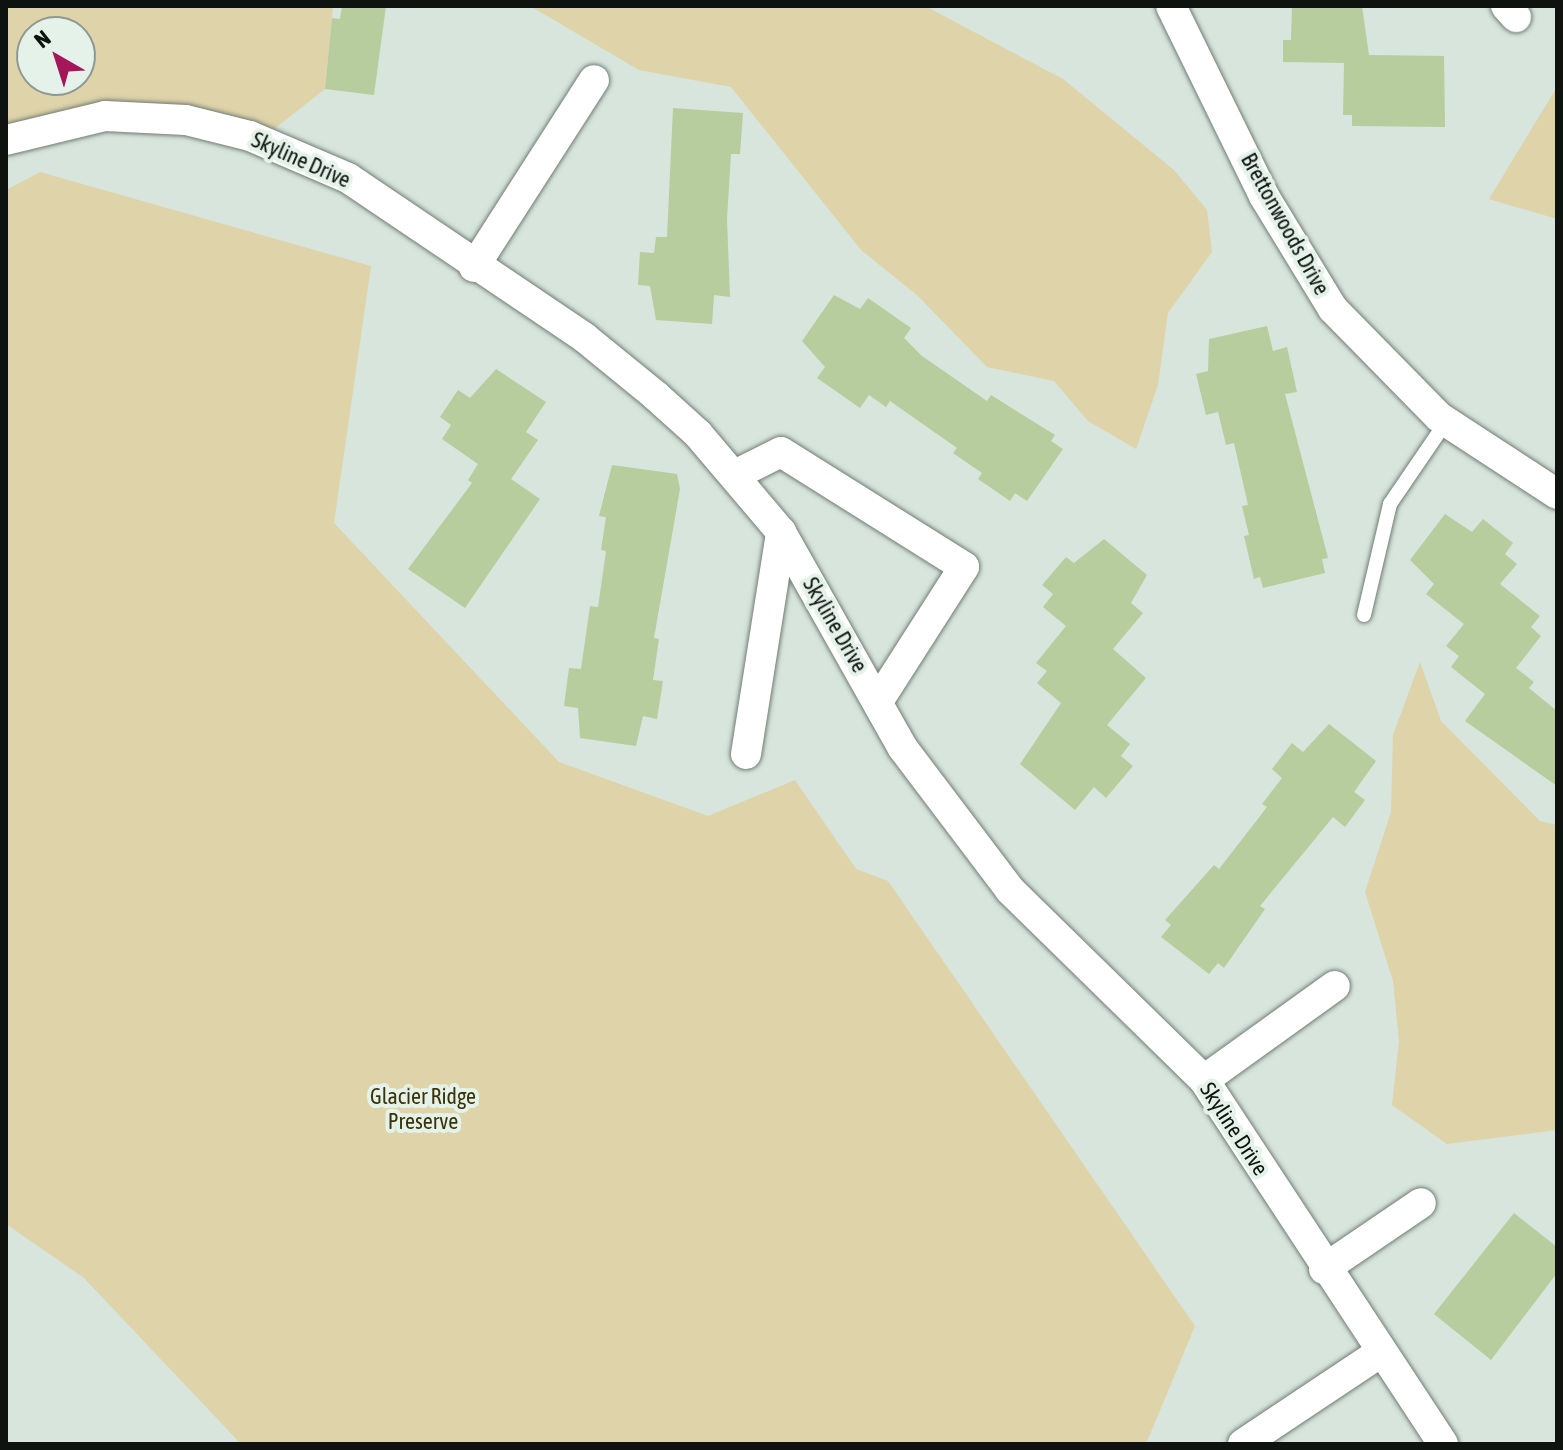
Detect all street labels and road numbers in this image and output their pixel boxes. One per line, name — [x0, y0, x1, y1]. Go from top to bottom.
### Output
street label: Skyline Drive — [248, 127, 354, 193]
street label: Brettonwoods Drive — [1235, 149, 1335, 299]
street label: Skyline Drive — [797, 573, 873, 677]
street label: Skyline Drive — [1194, 1078, 1274, 1180]

